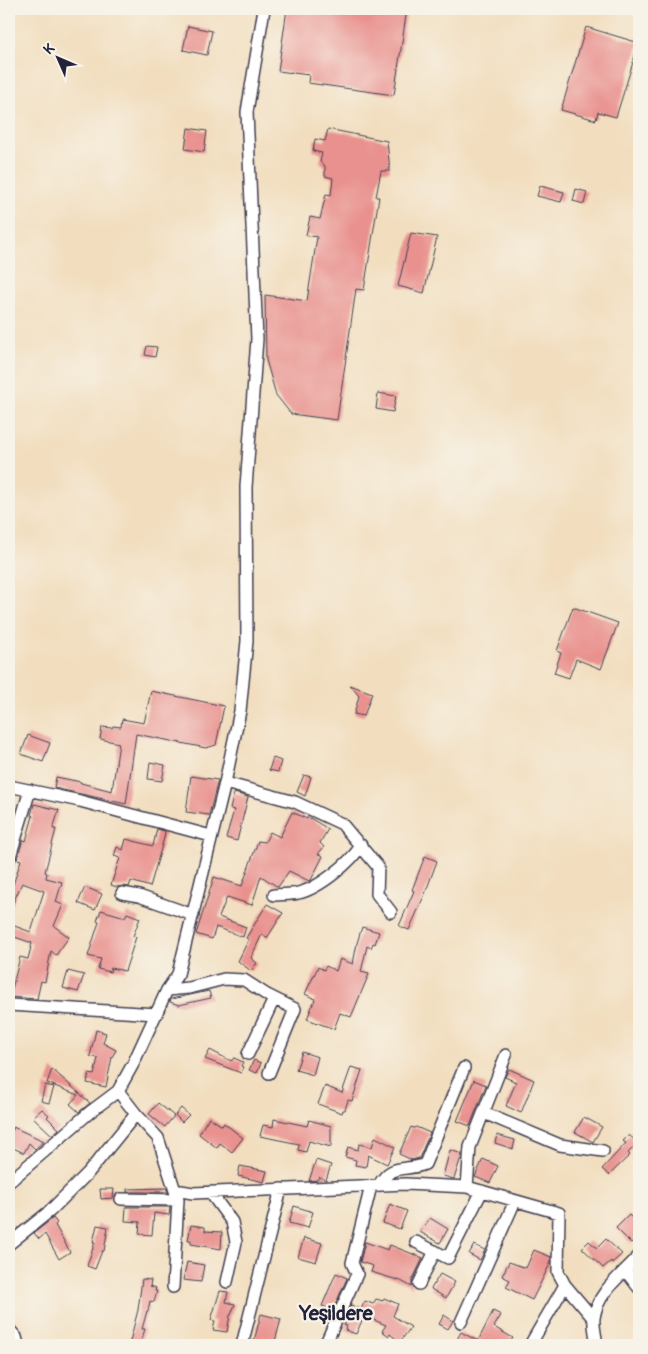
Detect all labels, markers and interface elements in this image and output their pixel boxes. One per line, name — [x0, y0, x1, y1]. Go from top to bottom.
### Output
north arrow — [32, 32, 82, 82]
text: K — [40, 40, 59, 58]
district label: Yeşildere — [298, 1301, 374, 1326]

